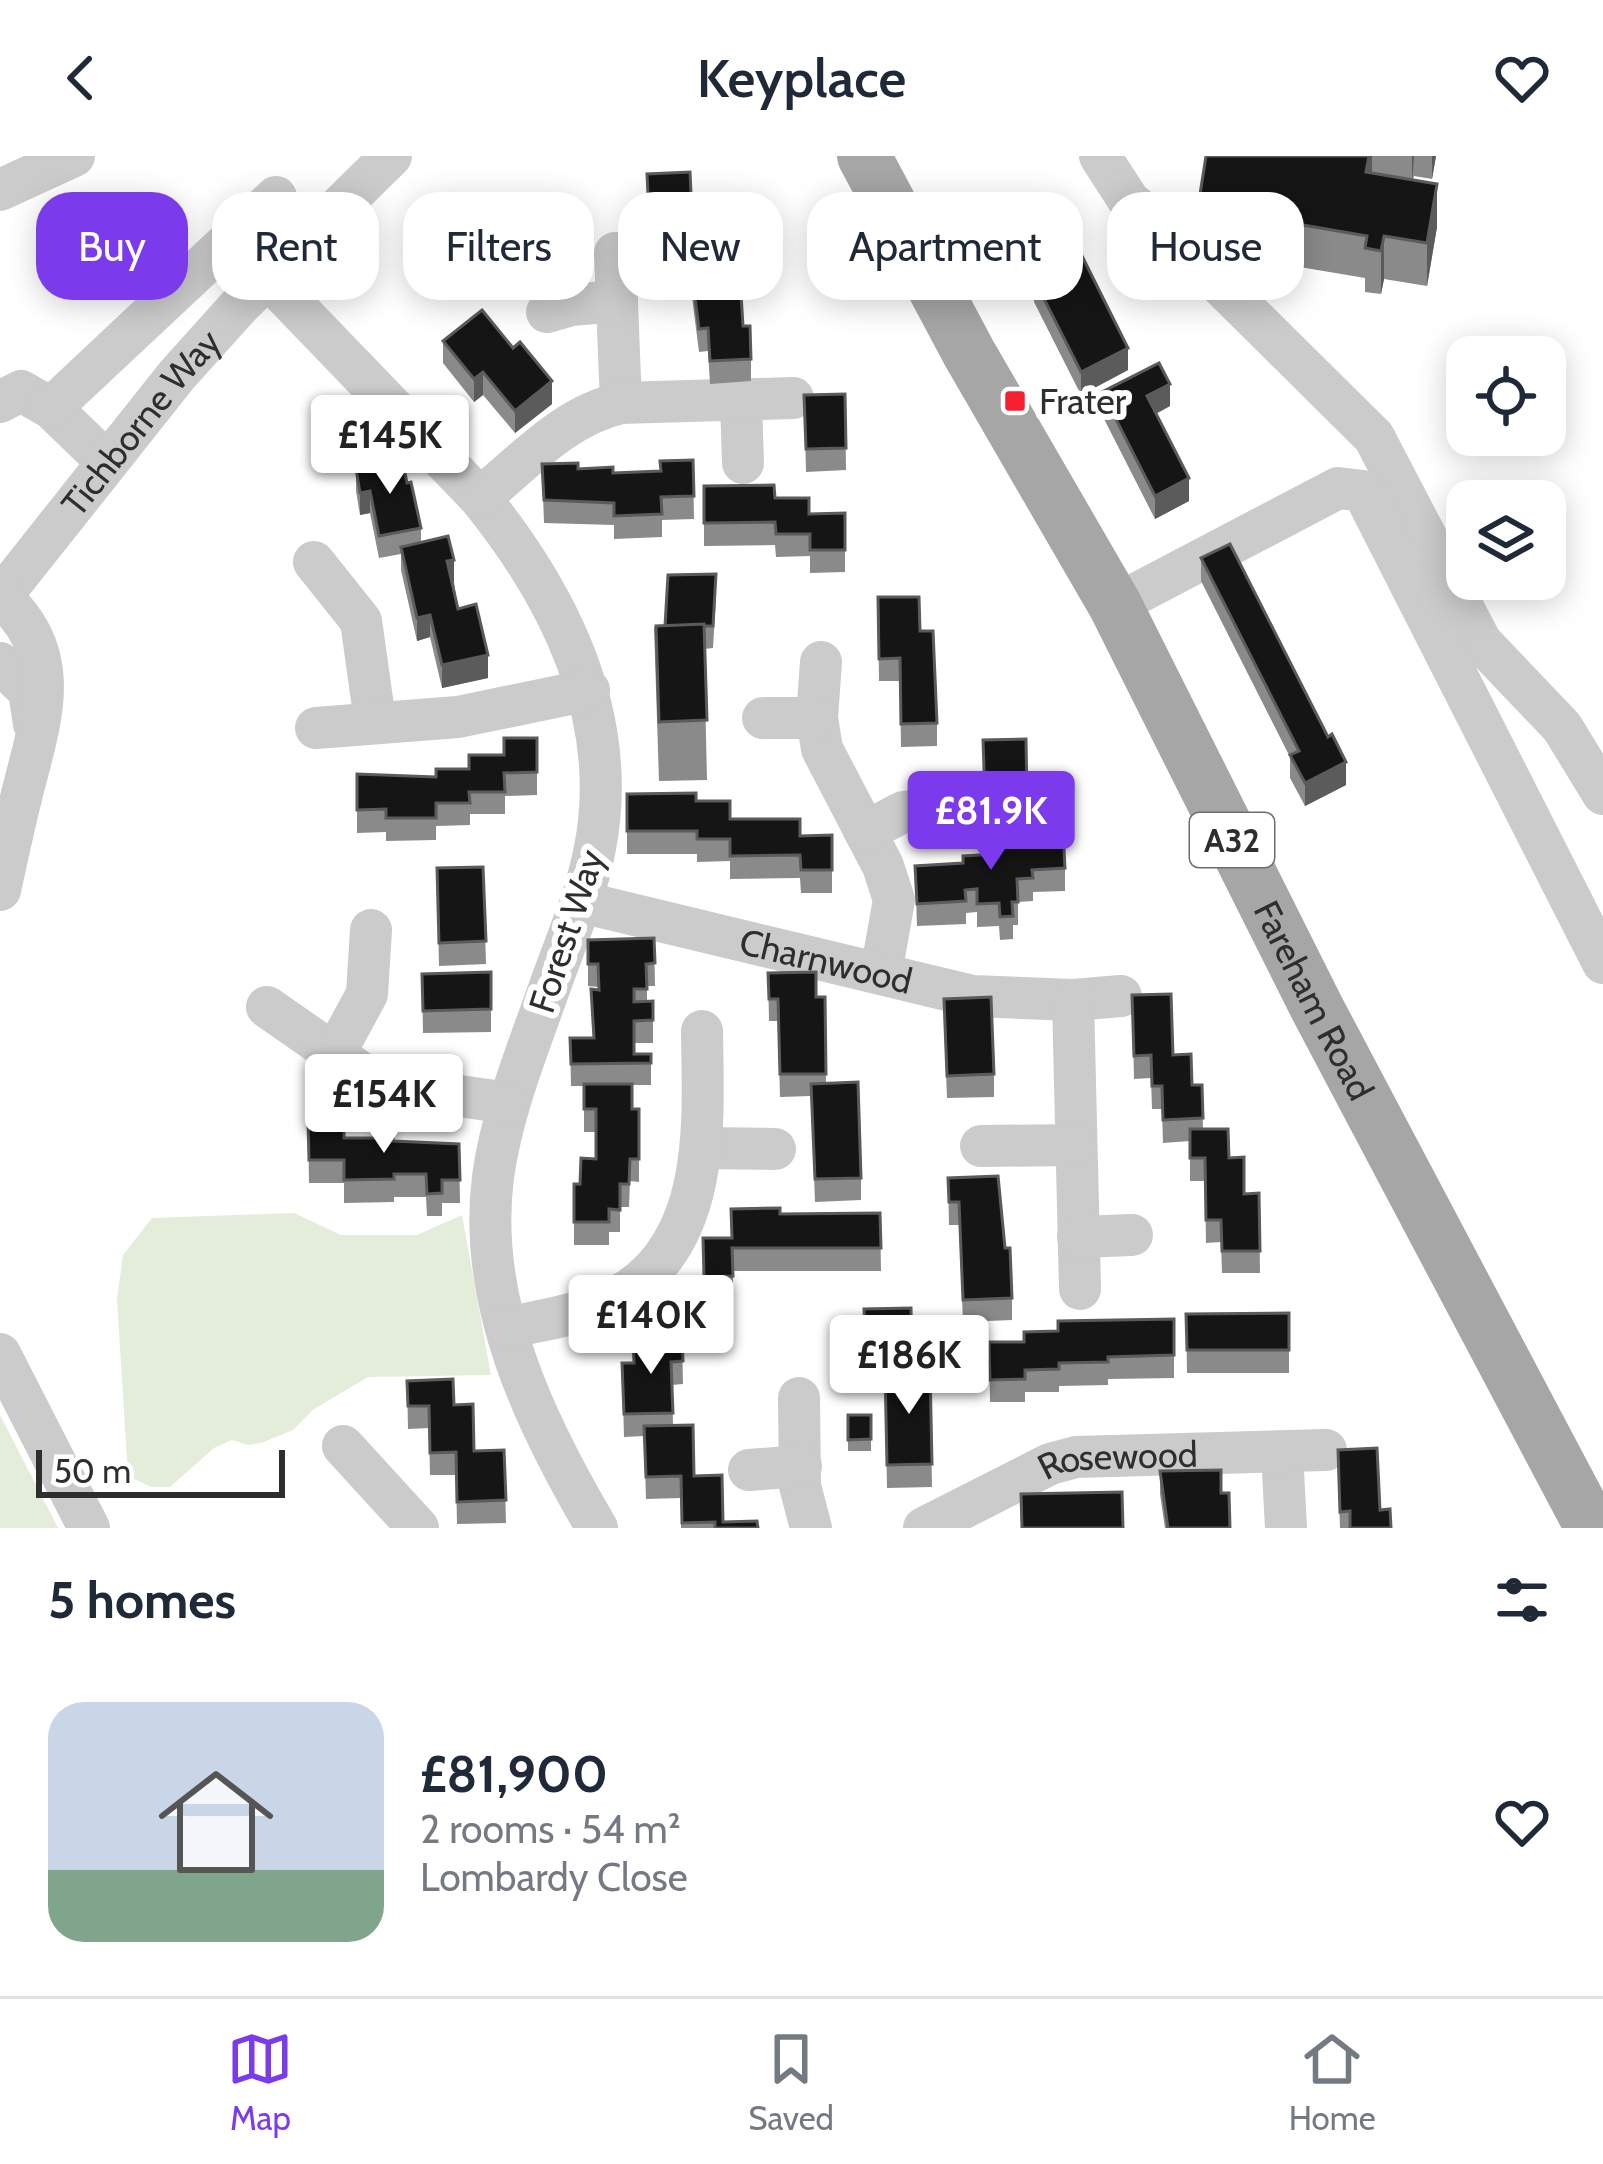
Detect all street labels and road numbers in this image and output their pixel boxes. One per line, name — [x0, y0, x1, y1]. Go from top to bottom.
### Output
street label: Tichborne Way — [52, 320, 230, 525]
road number: A32 — [1190, 813, 1274, 867]
street label: Forest Way — [519, 844, 613, 1018]
street label: Fareham Road — [1245, 893, 1384, 1107]
street label: Charnwood — [735, 919, 917, 1003]
street label: Rosewood — [1030, 1432, 1198, 1489]

